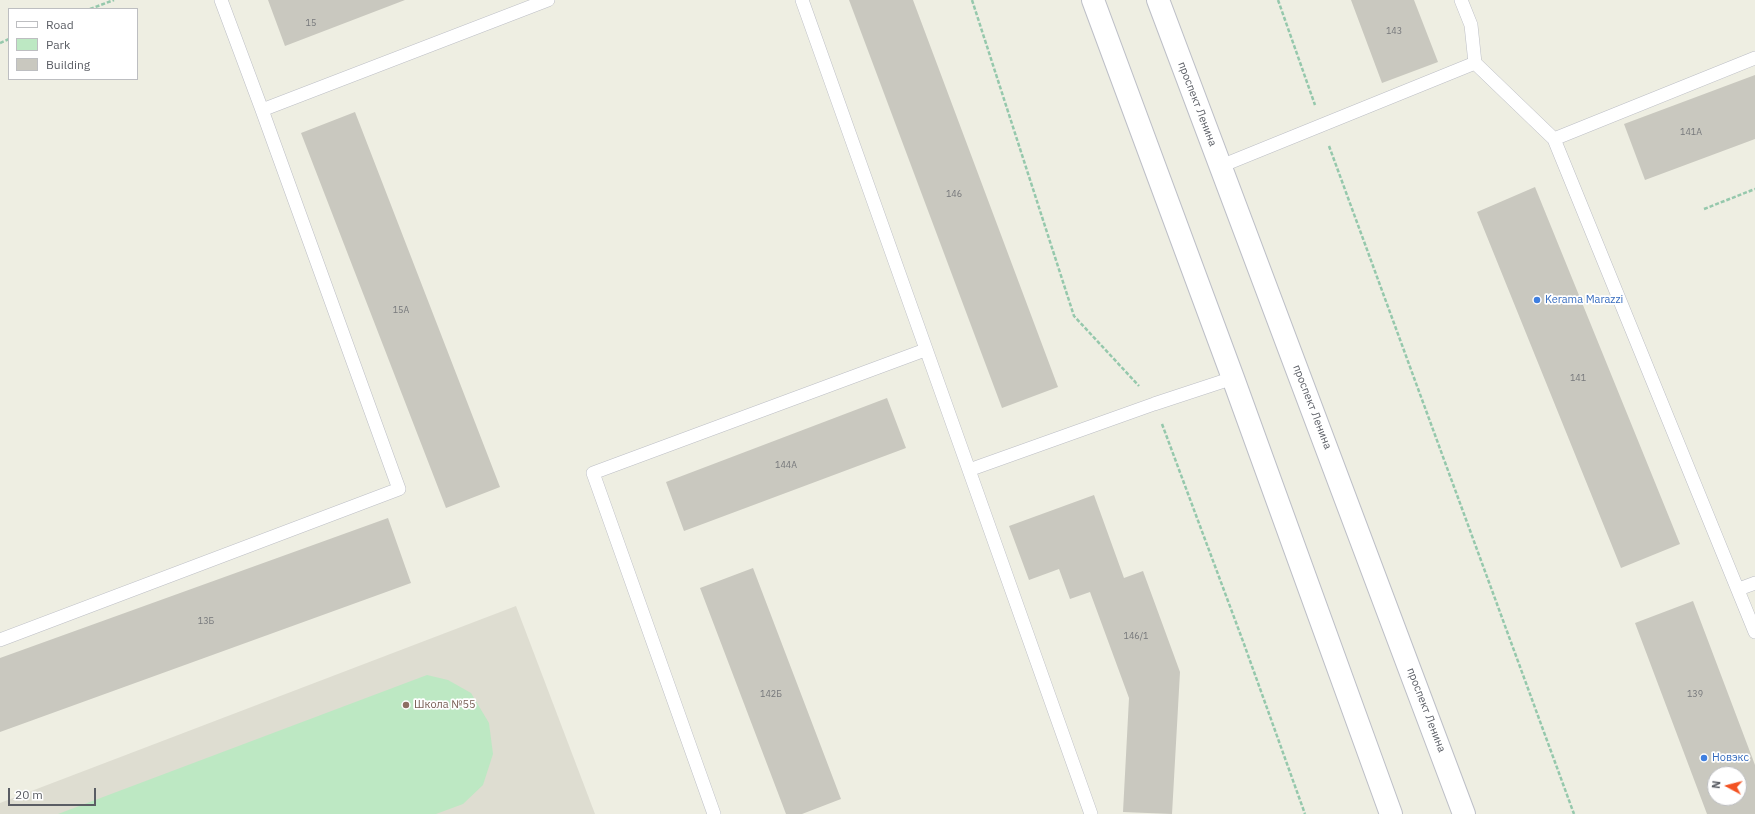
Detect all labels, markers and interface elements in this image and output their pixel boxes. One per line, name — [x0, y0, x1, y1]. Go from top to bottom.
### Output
legend — [8, 8, 138, 80]
text: Road — [46, 17, 74, 32]
house number: 15 — [306, 18, 316, 28]
house number: 143 — [1386, 26, 1402, 36]
text: Park — [46, 37, 70, 52]
text: Building — [46, 57, 90, 72]
street label: проспект Ленина — [1175, 60, 1219, 148]
house number: 141А — [1680, 127, 1702, 137]
house number: 146 — [946, 189, 962, 199]
place label: Kerama Marazzi — [1545, 293, 1623, 307]
marker: Kerama Marazzi — [1532, 295, 1542, 305]
house number: 15А — [393, 305, 409, 315]
street label: проспект Ленина — [1290, 363, 1334, 451]
house number: 141 — [1570, 373, 1586, 383]
house number: 144А — [775, 460, 797, 470]
house number: 13Б — [198, 616, 214, 626]
house number: 146/1 — [1123, 631, 1149, 641]
street label: проспект Ленина — [1404, 666, 1448, 754]
house number: 142Б — [760, 689, 782, 699]
house number: 139 — [1687, 689, 1703, 699]
place label: Школа №55 — [414, 698, 476, 712]
marker: Школа №55 — [401, 700, 411, 710]
place label: Новэкс — [1712, 751, 1749, 765]
marker: Новэкс — [1699, 753, 1709, 763]
north arrow — [1707, 766, 1747, 806]
scale bar — [10, 780, 98, 806]
text: N — [1709, 780, 1724, 789]
text: 20 m — [15, 787, 43, 802]

